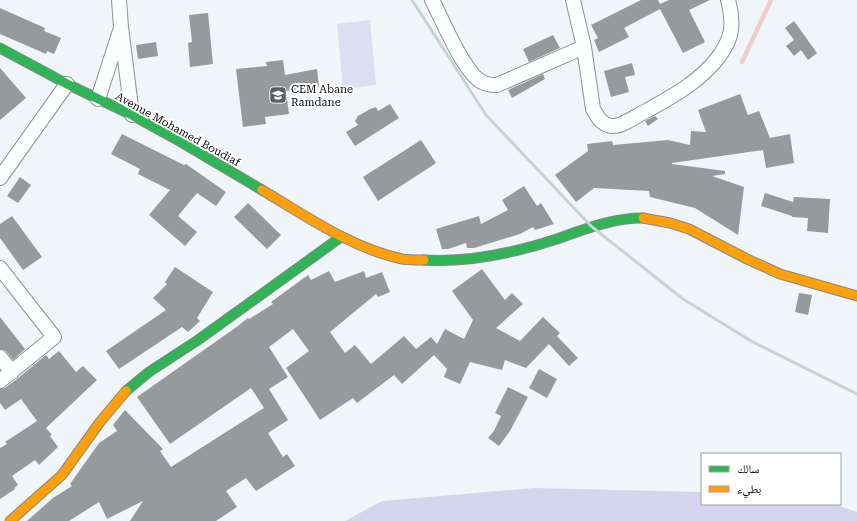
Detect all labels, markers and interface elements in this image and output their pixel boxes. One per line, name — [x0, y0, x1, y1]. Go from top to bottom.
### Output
place label: CEM Abane Ramdane — [291, 83, 353, 109]
school or university icon: CEM Abane Ramdane — [268, 85, 288, 105]
street label: Avenue Mohamed Boudiaf — [113, 90, 243, 169]
legend — [701, 453, 841, 505]
text: سالك — [737, 462, 759, 476]
text: بطيء — [737, 482, 761, 499]

